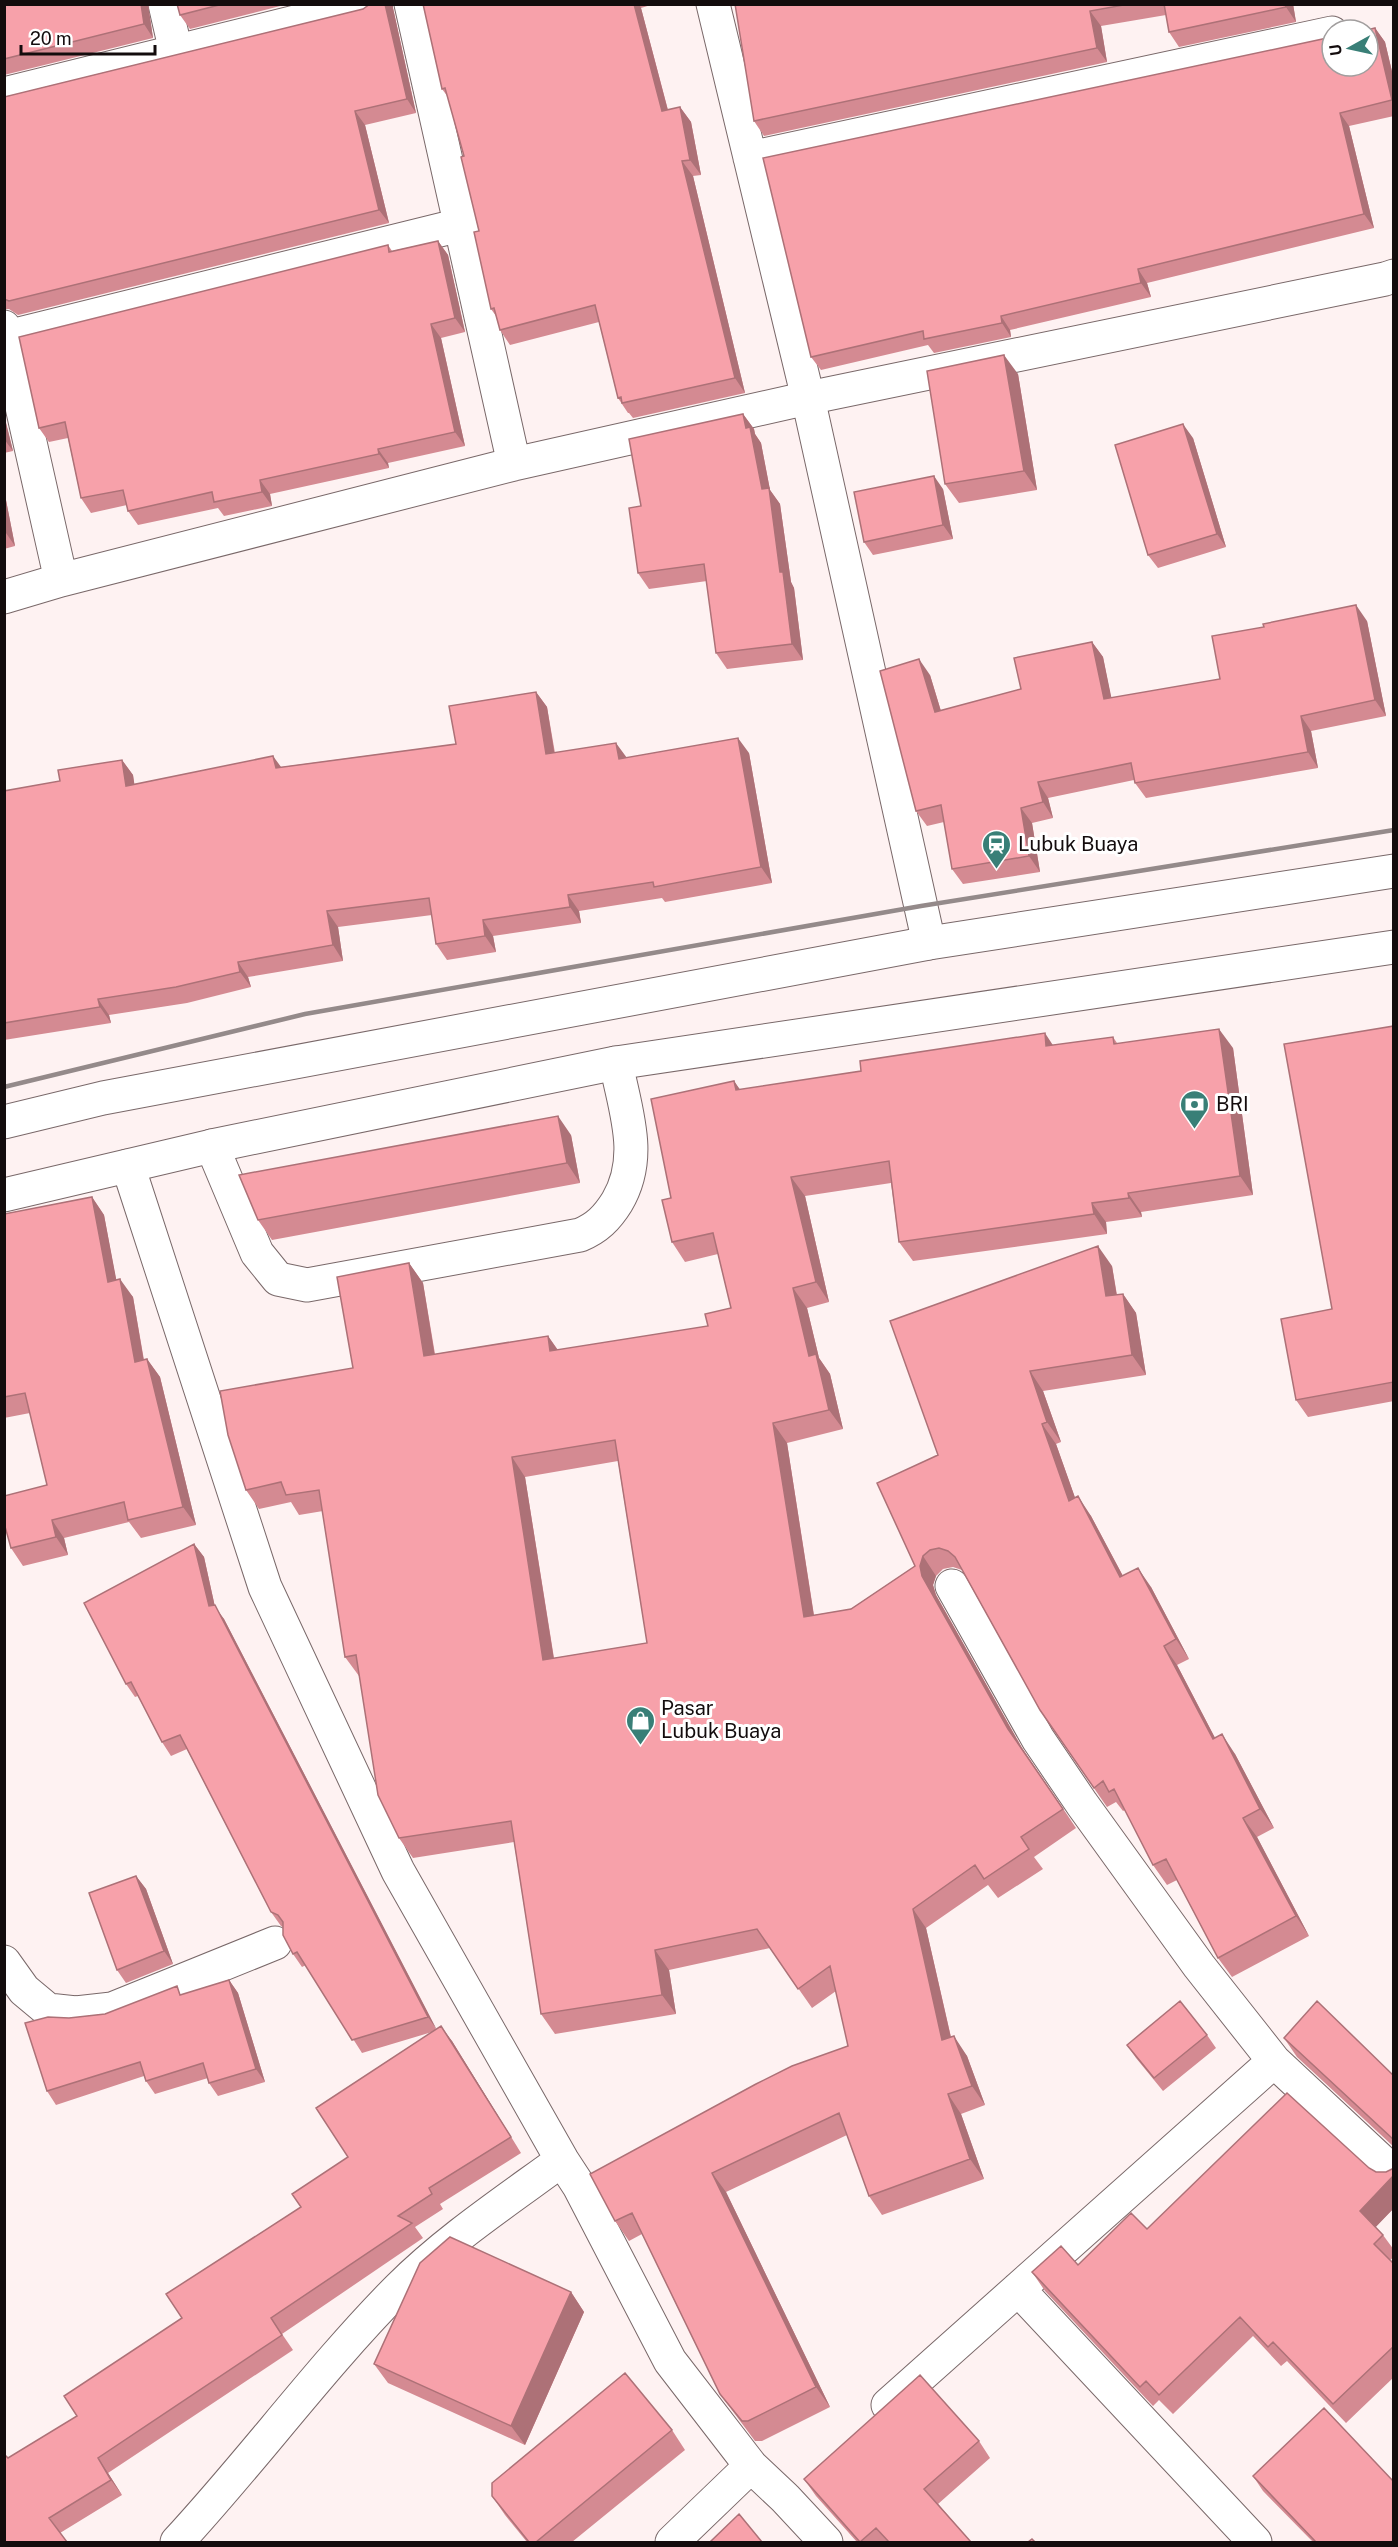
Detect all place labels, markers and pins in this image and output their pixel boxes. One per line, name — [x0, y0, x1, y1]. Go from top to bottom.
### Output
station icon: Lubuk Buaya — [981, 828, 1013, 870]
place label: Lubuk Buaya — [1018, 832, 1138, 856]
bank icon: BRI — [1179, 1088, 1211, 1130]
place label: BRI — [1216, 1092, 1249, 1116]
place label: Pasar Lubuk Buaya — [661, 1696, 781, 1743]
shop icon: Pasar Lubuk Buaya — [624, 1704, 656, 1746]

